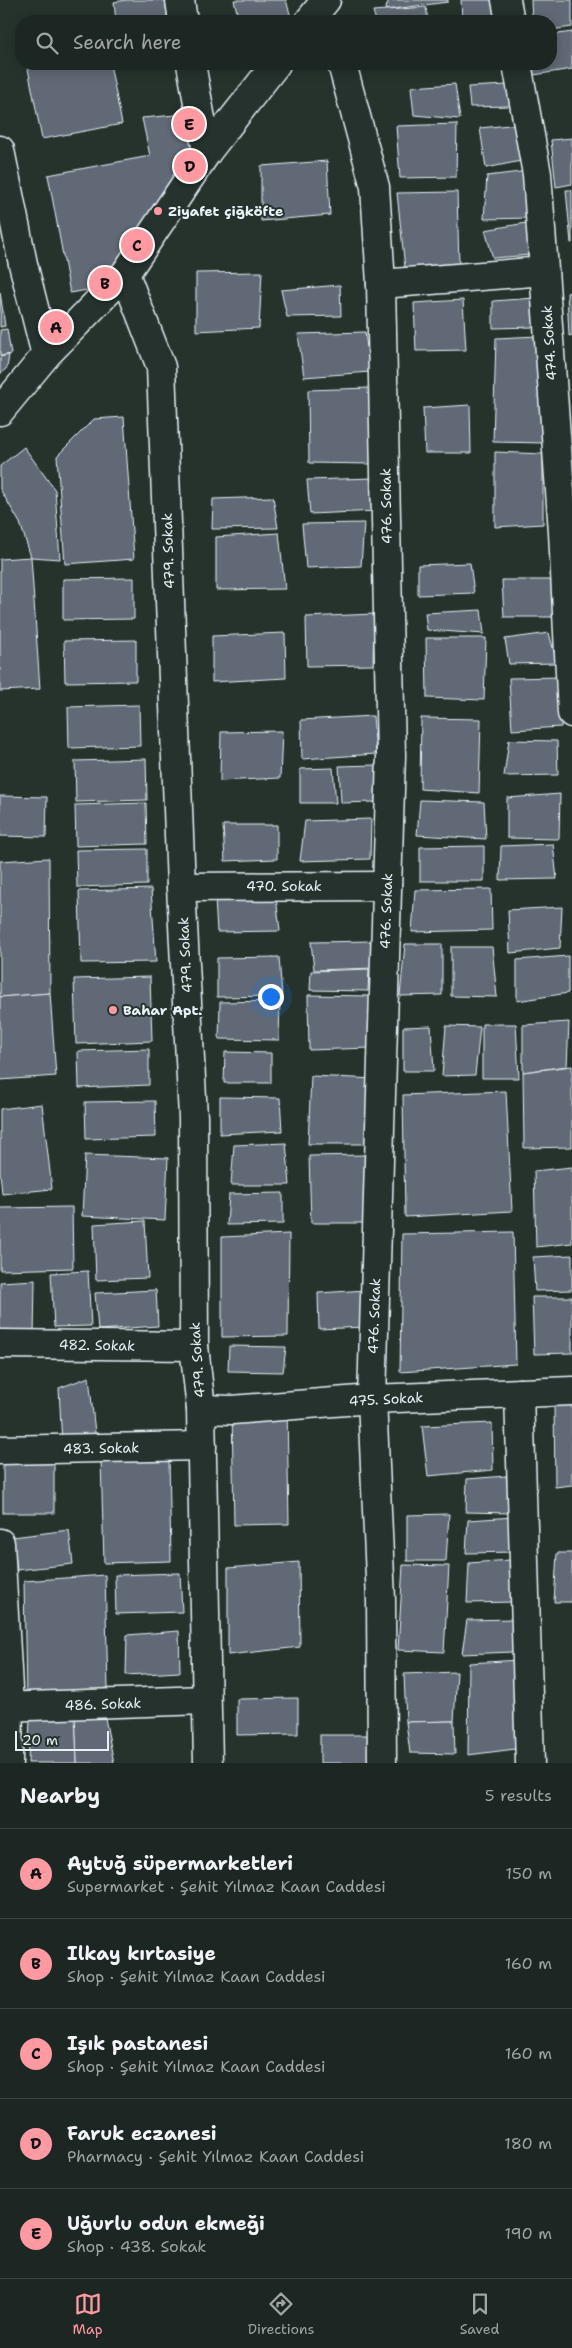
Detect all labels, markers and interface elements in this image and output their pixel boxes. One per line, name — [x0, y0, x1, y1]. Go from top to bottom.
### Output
search box — [15, 15, 557, 70]
icon: search — [33, 29, 61, 57]
text: Search here — [73, 30, 182, 55]
pin: E — [173, 105, 205, 143]
pin: D — [174, 147, 206, 185]
place label: Ziyafet çiğköfte — [168, 202, 283, 220]
marker: Ziyafet çiğköfte — [152, 205, 164, 217]
pin: C — [121, 226, 153, 264]
pin: B — [89, 264, 121, 302]
street label: 474. Sokak — [537, 305, 561, 381]
pin: A — [40, 308, 72, 346]
street label: 476. Sokak — [376, 468, 396, 544]
street label: 479. Sokak — [158, 513, 178, 589]
street label: 476. Sokak — [376, 873, 396, 949]
street label: 470. Sokak — [246, 877, 322, 895]
street label: 479. Sokak — [174, 917, 196, 993]
your location — [258, 984, 284, 1010]
place label: Bahar Apt. — [123, 1001, 202, 1019]
marker: Bahar Apt. — [107, 1004, 119, 1016]
street label: 476. Sokak — [364, 1278, 384, 1354]
street label: 479. Sokak — [185, 1321, 209, 1399]
street label: 482. Sokak — [59, 1335, 135, 1355]
street label: 475. Sokak — [348, 1388, 424, 1410]
street label: 483. Sokak — [63, 1438, 139, 1458]
street label: 486. Sokak — [64, 1694, 142, 1714]
scale bar — [15, 1728, 109, 1751]
text: 20 m — [22, 1731, 58, 1749]
text: Nearby — [20, 1782, 100, 1810]
text: 5 results — [485, 1785, 552, 1806]
text: Aytuğ süpermarketleri — [67, 1851, 293, 1876]
text: A — [30, 1863, 42, 1884]
text: 150 m — [505, 1863, 552, 1884]
text: Supermarket · Şehit Yılmaz Kaan Caddesi — [67, 1876, 386, 1897]
text: Ilkay kırtasiye — [67, 1941, 216, 1966]
text: B — [31, 1953, 41, 1974]
text: 160 m — [505, 1953, 552, 1974]
text: Shop · Şehit Yılmaz Kaan Caddesi — [67, 1966, 326, 1987]
text: Işık pastanesi — [67, 2031, 208, 2056]
text: C — [31, 2043, 41, 2064]
text: 160 m — [505, 2043, 552, 2064]
text: Shop · Şehit Yılmaz Kaan Caddesi — [67, 2056, 326, 2077]
text: Faruk eczanesi — [67, 2121, 217, 2146]
text: D — [30, 2133, 42, 2154]
text: 180 m — [504, 2133, 552, 2154]
text: Pharmacy · Şehit Yılmaz Kaan Caddesi — [67, 2146, 364, 2167]
text: Uğurlu odun ekmeği — [67, 2211, 265, 2236]
text: E — [31, 2223, 41, 2244]
text: 190 m — [505, 2223, 552, 2244]
text: Shop · 438. Sokak — [67, 2236, 207, 2257]
tab: Map — [73, 2290, 103, 2338]
tab: Directions — [248, 2290, 314, 2338]
tab: Saved — [460, 2290, 499, 2338]

